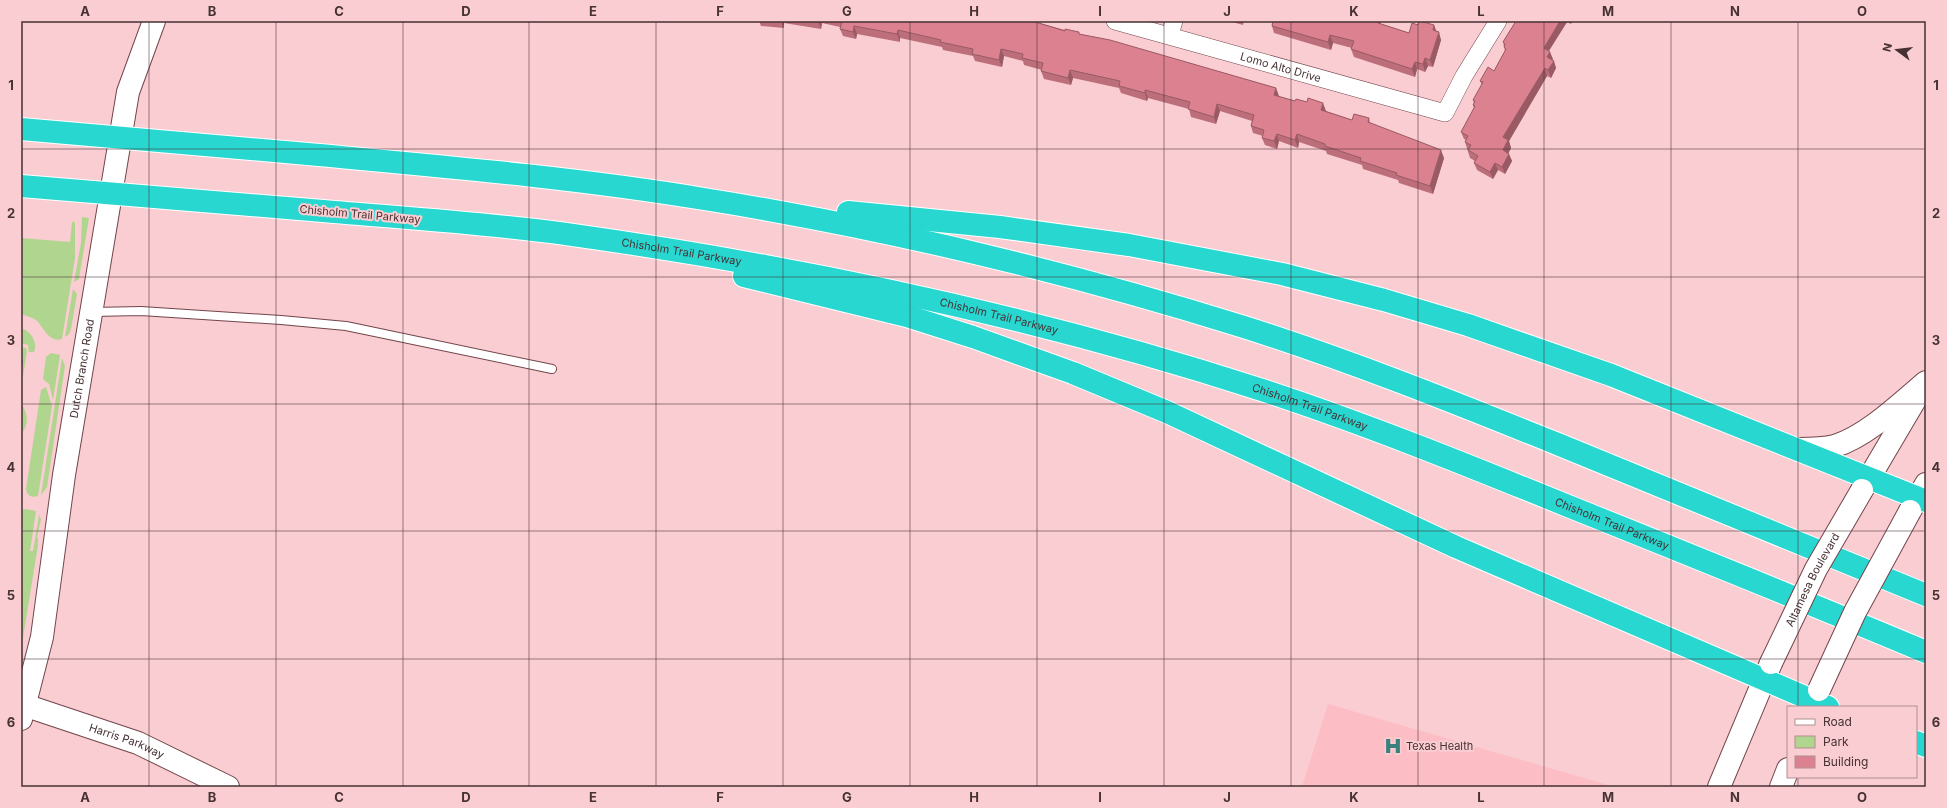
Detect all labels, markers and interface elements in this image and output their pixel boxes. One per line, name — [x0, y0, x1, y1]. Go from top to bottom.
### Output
text: A — [80, 3, 90, 19]
text: B — [208, 3, 217, 19]
text: C — [334, 3, 344, 19]
text: D — [461, 3, 471, 19]
text: E — [589, 3, 597, 19]
text: F — [716, 3, 724, 19]
text: G — [842, 3, 852, 19]
text: H — [969, 3, 979, 19]
text: I — [1098, 3, 1102, 19]
text: J — [1223, 3, 1231, 19]
text: K — [1349, 3, 1359, 19]
text: L — [1477, 3, 1485, 19]
text: M — [1602, 3, 1614, 19]
text: N — [1730, 3, 1740, 19]
text: O — [1857, 3, 1867, 19]
north arrow — [1877, 30, 1917, 70]
text: N — [1879, 42, 1895, 53]
street label: Lomo Alto Drive — [1239, 49, 1323, 85]
text: 1 — [8, 77, 14, 93]
text: 1 — [1933, 77, 1939, 93]
street label: Chisholm Trail Parkway — [299, 202, 421, 226]
text: 2 — [7, 205, 15, 221]
text: 2 — [1932, 205, 1940, 221]
street label: Chisholm Trail Parkway — [620, 235, 743, 269]
street label: Chisholm Trail Parkway — [938, 295, 1060, 337]
street label: Dutch Branch Road — [67, 318, 97, 419]
text: 3 — [7, 332, 15, 348]
text: 3 — [1932, 332, 1940, 348]
street label: Chisholm Trail Parkway — [1250, 380, 1370, 433]
text: 4 — [7, 459, 16, 475]
text: 4 — [1932, 459, 1941, 475]
street label: Chisholm Trail Parkway — [1553, 494, 1671, 553]
street label: Altamesa Boulevard — [1782, 530, 1842, 629]
text: 5 — [7, 587, 15, 603]
text: 5 — [1932, 587, 1940, 603]
legend — [1787, 706, 1917, 778]
text: 6 — [7, 714, 15, 730]
text: Road — [1823, 714, 1852, 729]
text: 6 — [1932, 714, 1940, 730]
street label: Harris Parkway — [87, 720, 167, 762]
text: Park — [1823, 734, 1849, 749]
hospital icon: Texas Health — [1383, 736, 1403, 756]
place label: Texas Health — [1406, 739, 1473, 753]
text: Building — [1823, 754, 1868, 769]
text: A — [80, 789, 90, 805]
text: B — [208, 789, 217, 805]
text: C — [334, 789, 344, 805]
text: D — [461, 789, 471, 805]
text: E — [589, 789, 597, 805]
text: F — [716, 789, 724, 805]
text: G — [842, 789, 852, 805]
text: H — [969, 789, 979, 805]
text: I — [1098, 789, 1102, 805]
text: J — [1223, 789, 1231, 805]
text: K — [1349, 789, 1359, 805]
text: L — [1477, 789, 1485, 805]
text: M — [1602, 789, 1614, 805]
text: N — [1730, 789, 1740, 805]
text: O — [1857, 789, 1867, 805]

